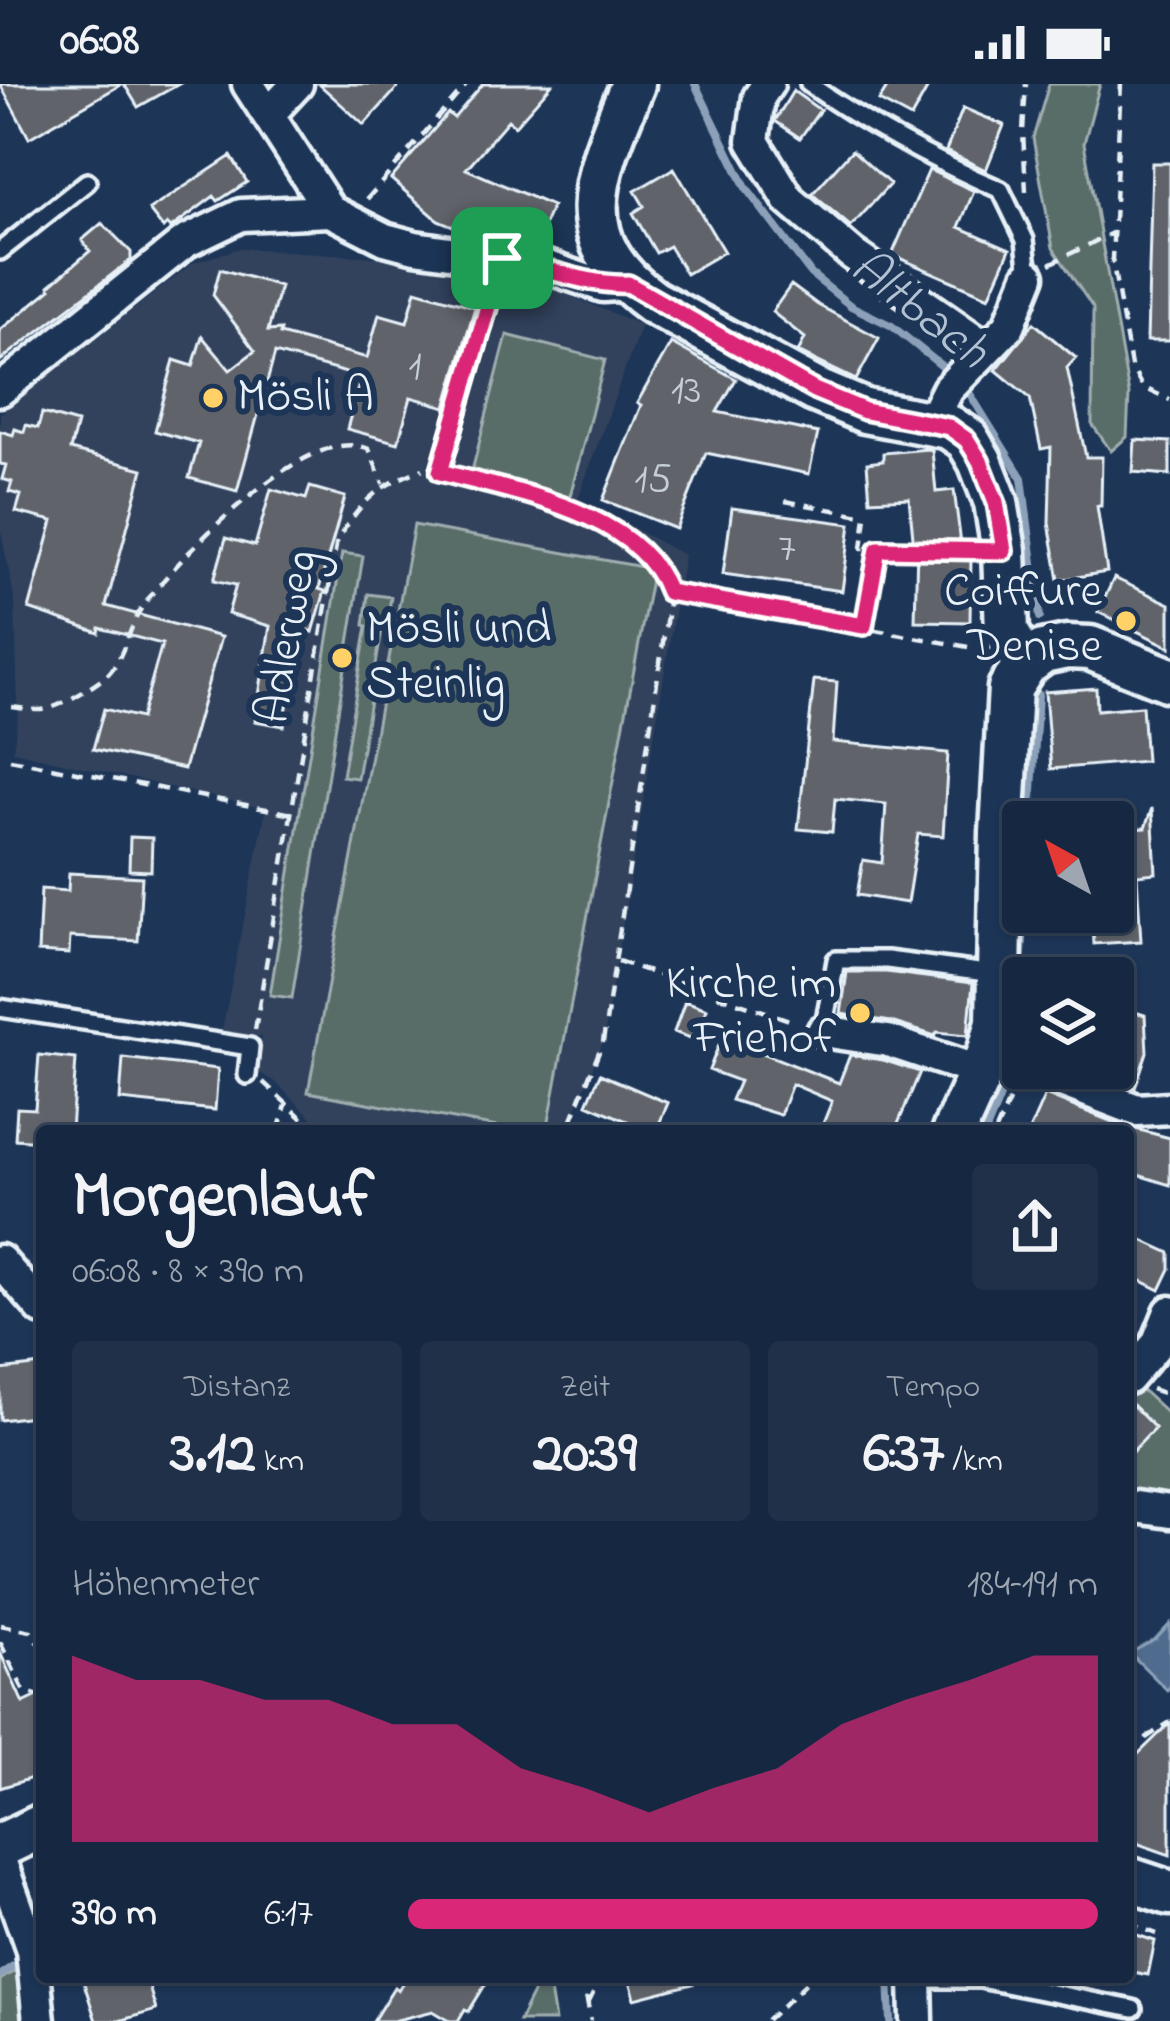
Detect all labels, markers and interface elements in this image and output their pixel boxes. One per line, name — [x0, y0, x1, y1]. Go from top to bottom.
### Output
text: 06:08 — [60, 9, 139, 75]
pin — [451, 207, 553, 309]
icon: arrive — [469, 225, 535, 291]
water label: Altbach — [832, 233, 1005, 390]
house number: 1 — [408, 337, 422, 398]
house number: 13 — [671, 361, 701, 422]
place label: Mösli A — [237, 363, 374, 433]
marker: Mösli A — [200, 385, 226, 411]
house number: 15 — [634, 450, 672, 511]
house number: 7 — [778, 519, 796, 580]
street label: Adlerweg — [239, 544, 340, 730]
place label: Coiffure Denise — [944, 558, 1102, 683]
place label: Mösli und Steinlig — [366, 595, 551, 721]
marker: Coiffure Denise — [1113, 608, 1139, 634]
marker: Mösli und Steinlig — [329, 645, 355, 671]
north arrow — [1002, 801, 1134, 933]
map controls — [1002, 801, 1134, 1089]
place label: Kirche im Friehof — [666, 950, 837, 1075]
button: layers — [1002, 957, 1134, 1089]
marker: Kirche im Friehof — [847, 1000, 873, 1026]
text: Morgenlauf — [72, 1151, 374, 1247]
button: share — [972, 1164, 1098, 1290]
text: 06:08 · 8 × 390 m — [72, 1244, 304, 1301]
text: Distanz — [184, 1364, 290, 1412]
text: Zeit — [560, 1364, 610, 1412]
text: Tempo — [886, 1364, 980, 1412]
text: 3.12 — [170, 1412, 256, 1499]
text: 20:39 — [533, 1412, 637, 1499]
text: 6:37 — [863, 1412, 944, 1499]
text: km — [256, 1438, 304, 1486]
text: /km — [944, 1438, 1003, 1486]
text: Höhenmeter — [72, 1557, 259, 1614]
text: 184–191 m — [967, 1557, 1098, 1614]
text: 390 m — [72, 1886, 157, 1943]
text: 6:17 — [264, 1886, 313, 1943]

